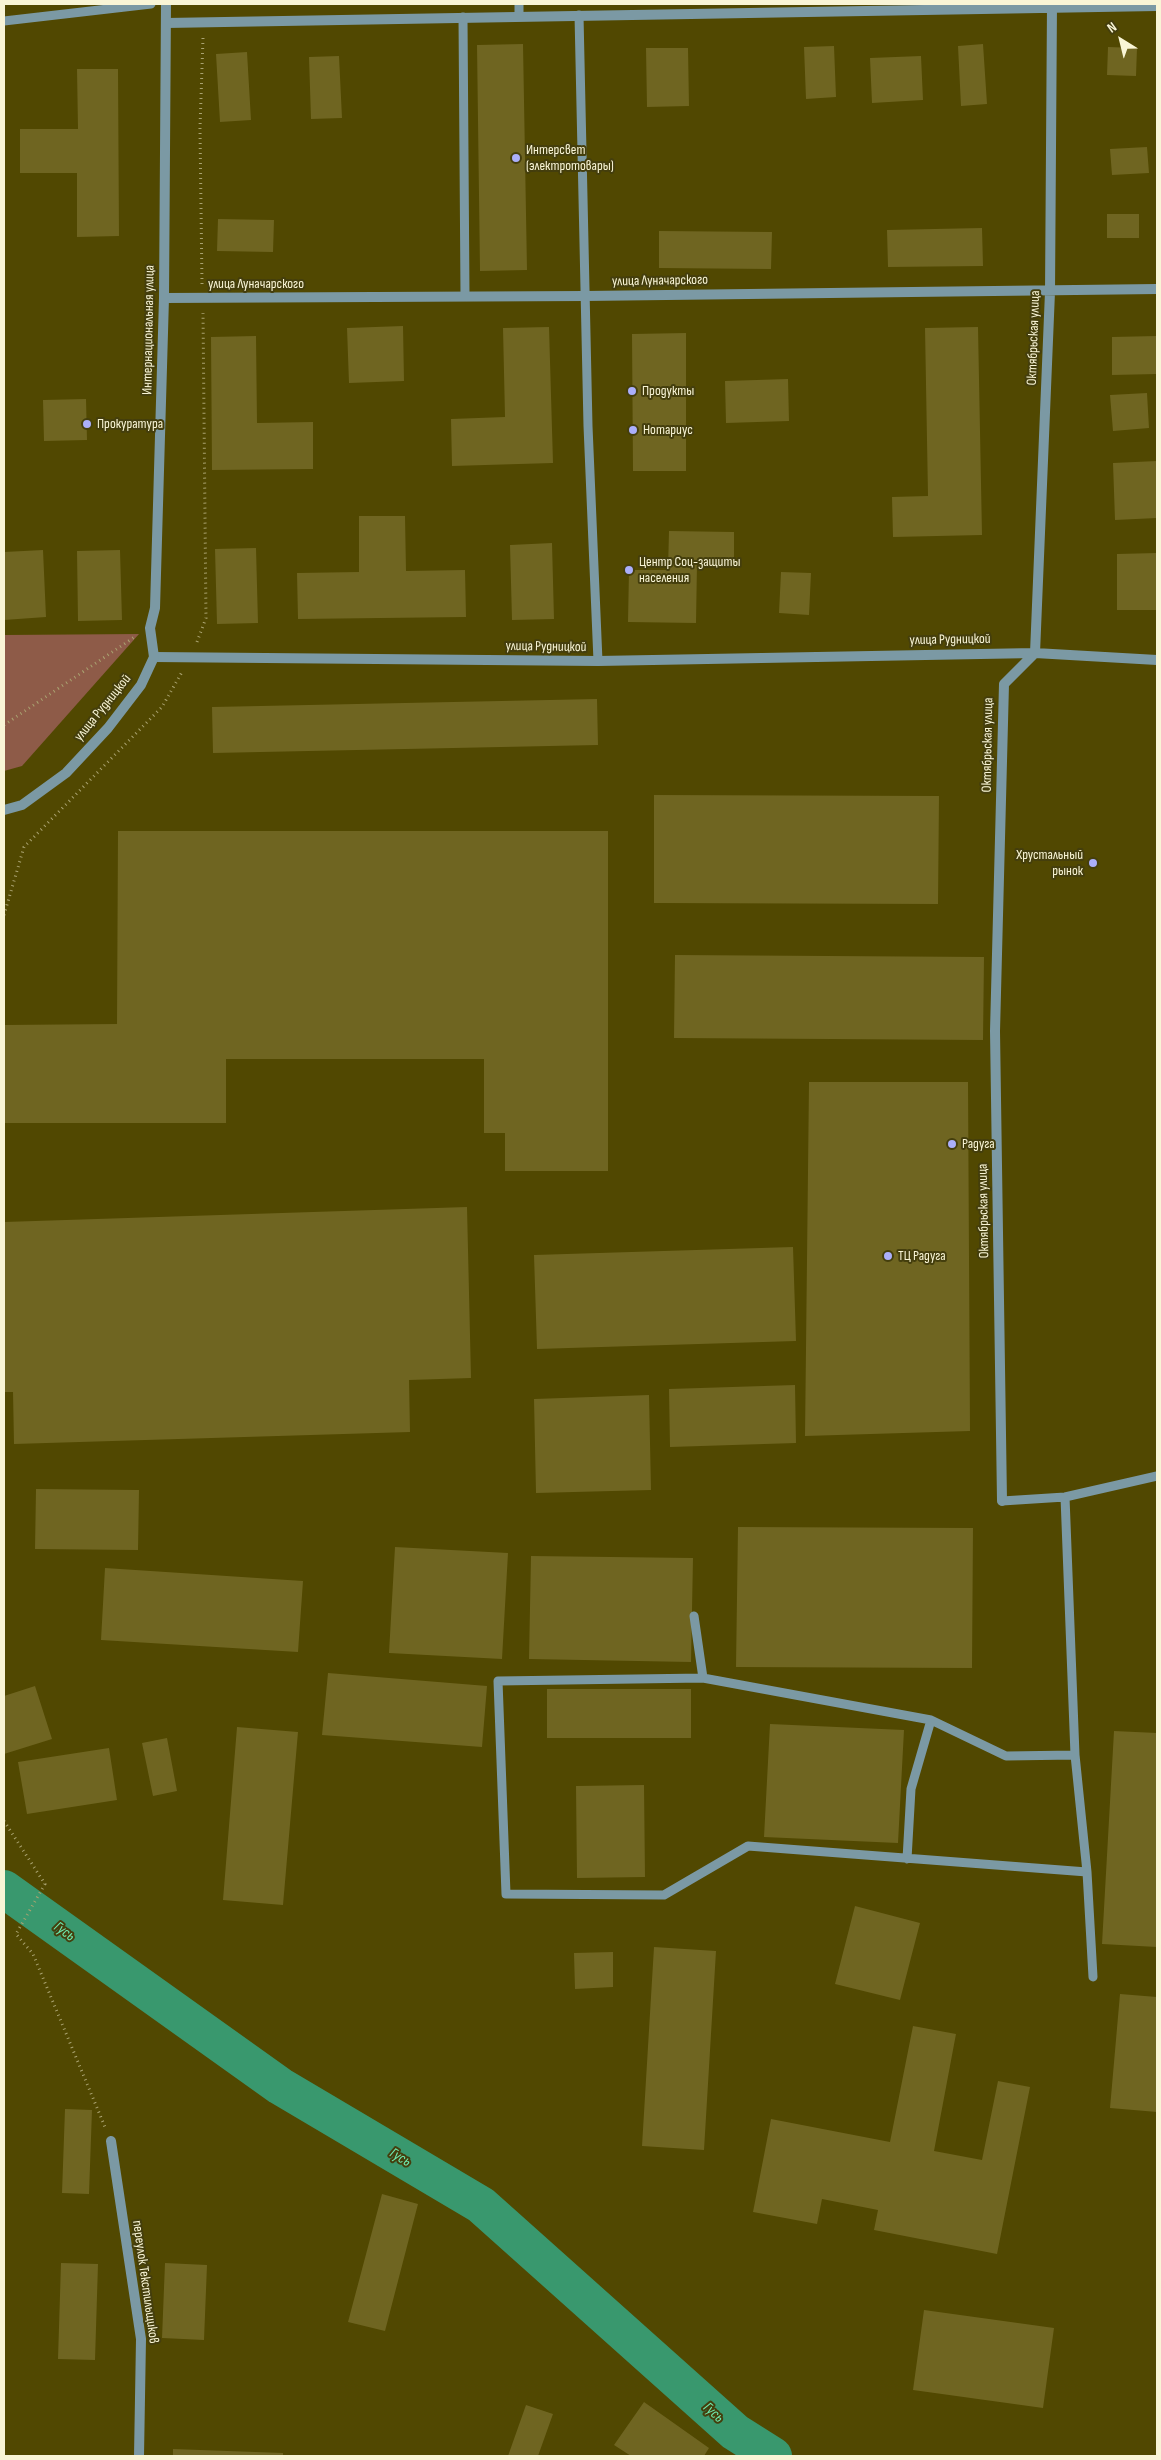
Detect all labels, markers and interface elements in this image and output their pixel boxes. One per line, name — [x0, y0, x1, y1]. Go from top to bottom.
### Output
north arrow — [1096, 15, 1146, 65]
text: N — [1104, 18, 1120, 37]
place label: Интерсвет (электротовары) — [526, 142, 614, 174]
marker: Интерсвет (электротовары) — [510, 152, 522, 164]
street label: Интернациональная улица — [139, 265, 159, 395]
street label: улица Луначарского — [612, 272, 708, 290]
street label: улица Луначарского — [208, 276, 304, 292]
street label: Октябрьская улица — [1024, 290, 1044, 386]
place label: Продукты — [642, 383, 694, 399]
marker: Продукты — [626, 385, 638, 397]
place label: Прокуратура — [97, 416, 163, 432]
marker: Прокуратура — [81, 418, 93, 430]
place label: Нотариус — [643, 422, 693, 438]
marker: Нотариус — [627, 424, 639, 436]
place label: Центр Соц-защиты населения — [639, 554, 740, 586]
marker: Центр Соц-защиты населения — [623, 564, 635, 576]
street label: улица Рудницкой — [909, 631, 991, 649]
street label: улица Рудницкой — [505, 638, 587, 656]
street label: улица Рудницкой — [71, 671, 135, 745]
street label: Октябрьская улица — [979, 697, 997, 793]
place label: Хрустальный рынок — [1016, 847, 1083, 880]
marker: Хрустальный рынок — [1087, 857, 1099, 869]
place label: Радуга — [962, 1136, 995, 1152]
marker: Радуга — [946, 1138, 958, 1150]
street label: Октябрьская улица — [975, 1163, 993, 1259]
place label: ТЦ Радуга — [898, 1248, 946, 1264]
marker: ТЦ Радуга — [882, 1250, 894, 1262]
water label: Гусь — [50, 1918, 78, 1946]
water label: Гусь — [386, 2145, 414, 2171]
street label: переулок Текстильщиков — [128, 2219, 162, 2345]
water label: Гусь — [699, 2399, 727, 2427]

